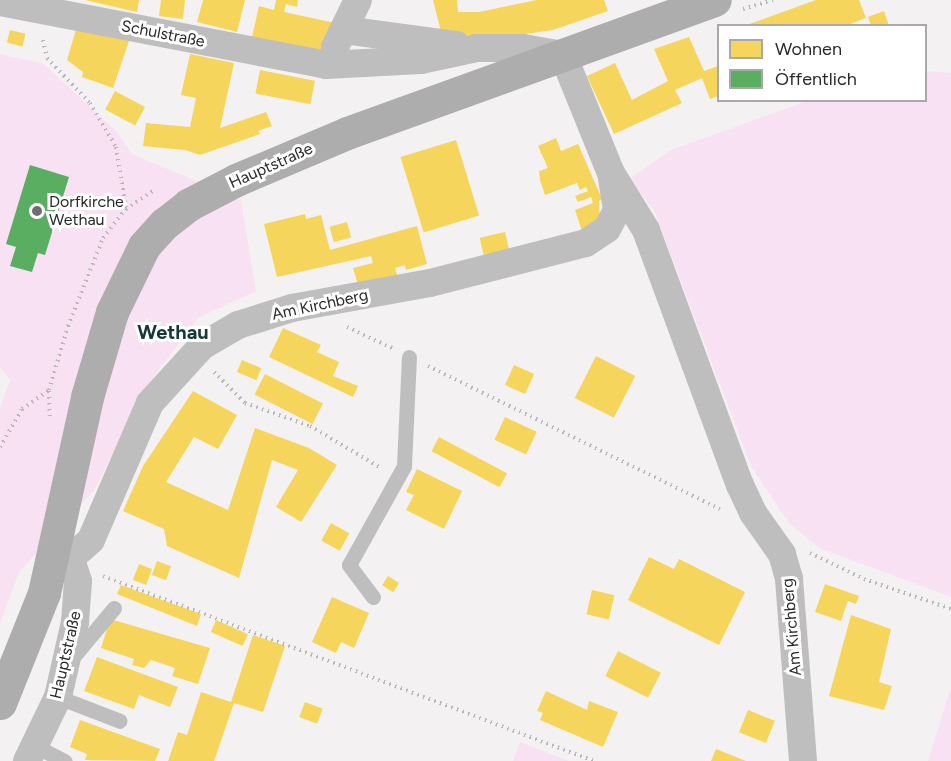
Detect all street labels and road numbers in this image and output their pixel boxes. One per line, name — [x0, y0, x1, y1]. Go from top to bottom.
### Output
street label: Schulstraße — [120, 16, 206, 52]
street label: Hauptstraße — [226, 139, 316, 193]
street label: Am Kirchberg — [270, 285, 370, 325]
street label: Am Kirchberg — [778, 577, 806, 677]
street label: Hauptstraße — [47, 609, 85, 701]

